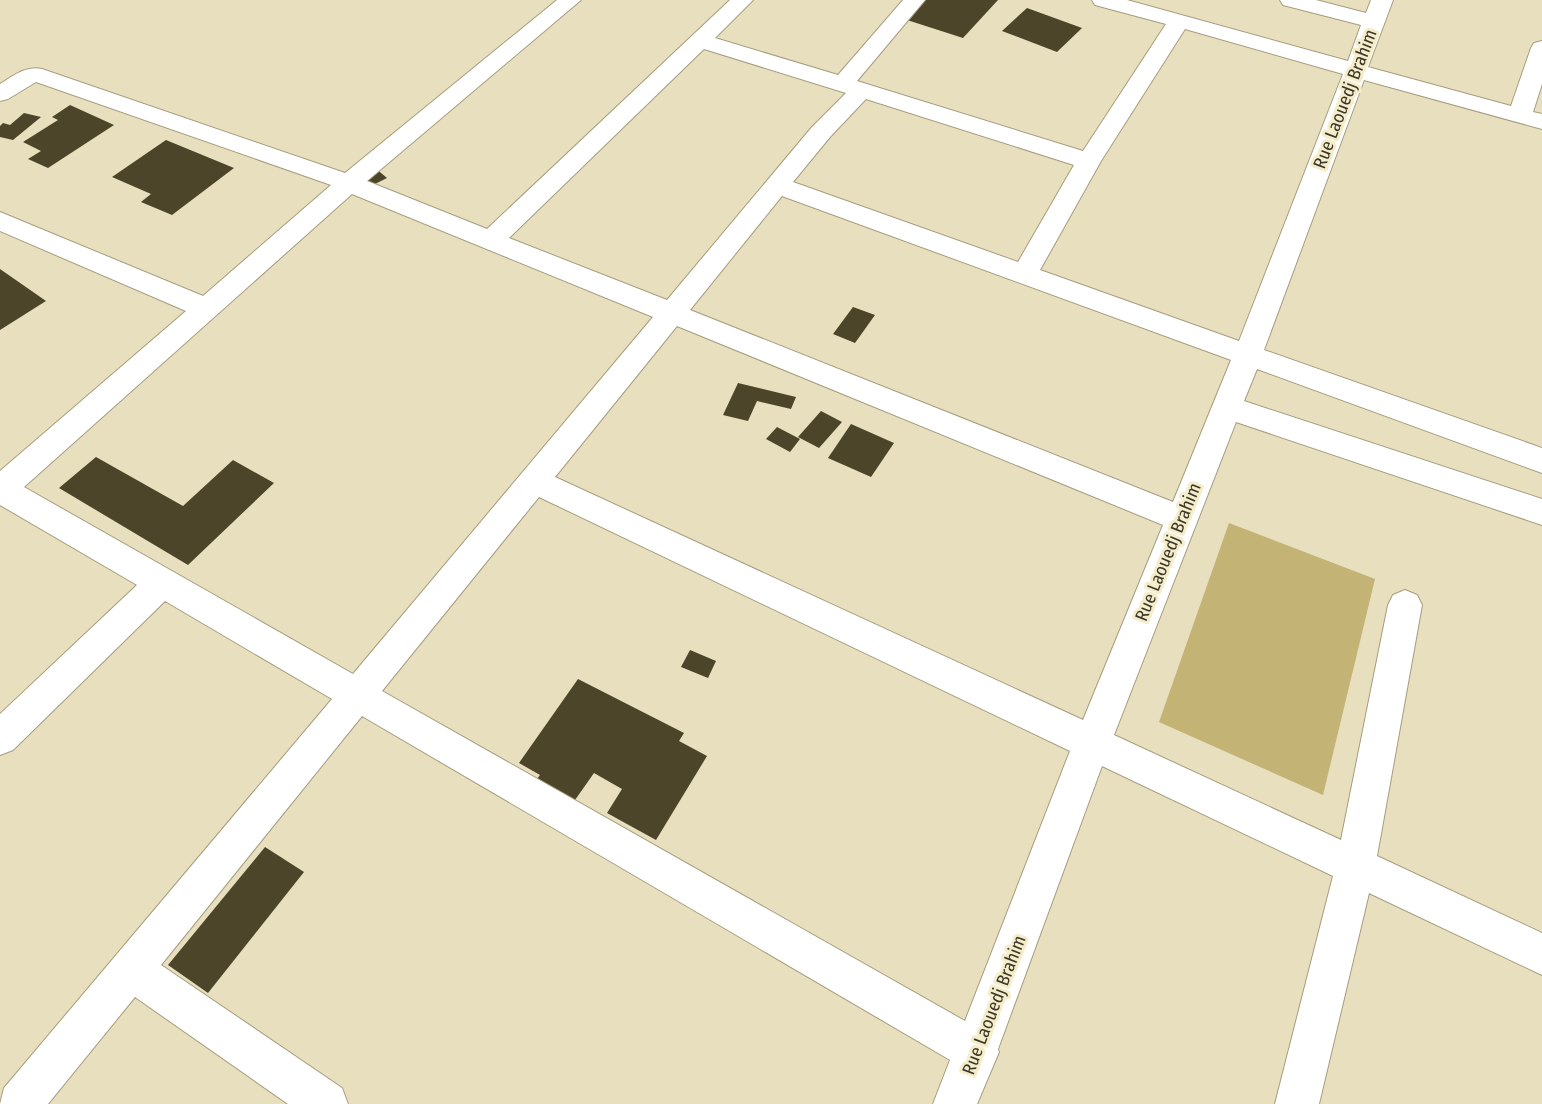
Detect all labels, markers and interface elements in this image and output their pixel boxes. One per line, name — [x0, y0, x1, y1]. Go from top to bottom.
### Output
street label: Rue Laouedj Brahim — [1308, 26, 1382, 172]
street label: Rue Laouedj Brahim — [1130, 480, 1206, 624]
street label: Rue Laouedj Brahim — [957, 932, 1031, 1078]

